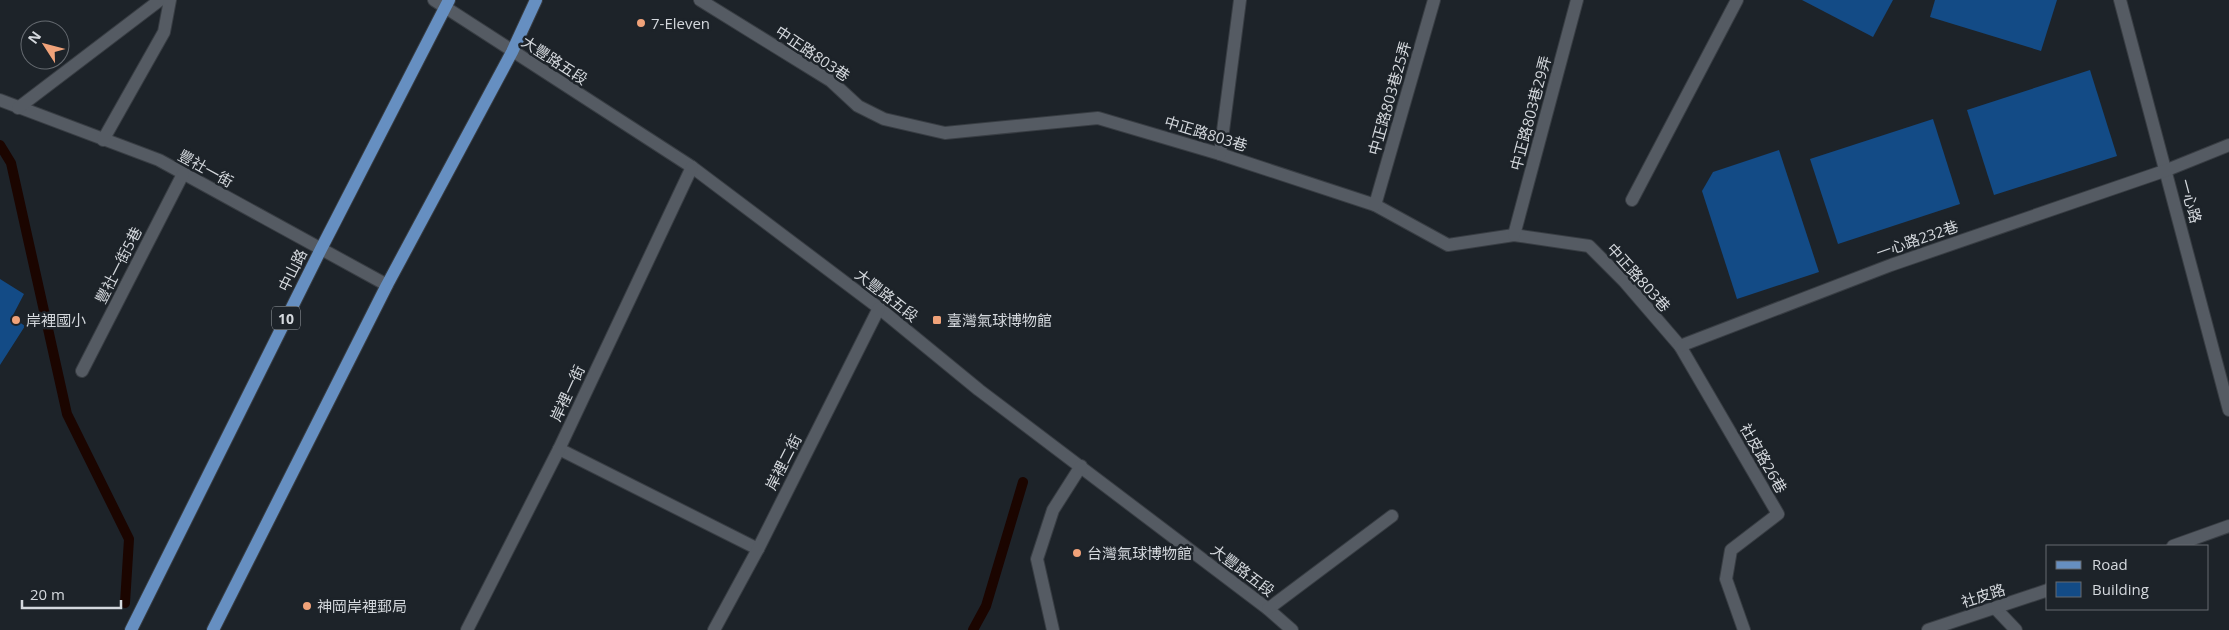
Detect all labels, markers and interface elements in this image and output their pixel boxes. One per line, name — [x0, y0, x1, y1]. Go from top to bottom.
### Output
place label: 7-Eleven — [651, 13, 710, 33]
marker: 7-Eleven — [635, 17, 647, 29]
north arrow — [20, 20, 70, 70]
street label: 中正路803巷 — [772, 21, 854, 85]
text: N — [23, 27, 45, 47]
street label: 大豐路五段 — [518, 31, 592, 89]
street label: 中正路803巷25弄 — [1363, 39, 1415, 157]
street label: 中正路803巷29弄 — [1505, 53, 1555, 173]
street label: 中正路803巷 — [1162, 111, 1250, 155]
street label: 豐社一街 — [175, 145, 237, 191]
street label: 一心路 — [2176, 177, 2206, 225]
street label: 一心路232巷 — [1873, 216, 1961, 262]
street label: 豐社一街5巷 — [90, 223, 146, 307]
street label: 中正路803巷 — [1603, 238, 1675, 316]
street label: 中山路 — [273, 245, 311, 295]
street label: 大豐路五段 — [851, 264, 923, 326]
road number: 10 — [272, 306, 300, 330]
place label: 岸裡國小 — [26, 310, 86, 330]
place label: 臺灣氣球博物館 — [947, 310, 1052, 330]
marker: 岸裡國小 — [10, 314, 22, 326]
marker: 臺灣氣球博物館 — [931, 314, 943, 326]
street label: 岸裡一街 — [545, 362, 589, 424]
street label: 社皮路26巷 — [1736, 420, 1792, 496]
street label: 岸裡二街 — [760, 431, 806, 493]
street label: 大豐路五段 — [1207, 539, 1279, 601]
place label: 台灣氣球博物館 — [1087, 543, 1192, 563]
legend — [2046, 545, 2209, 610]
marker: 台灣氣球博物館 — [1071, 547, 1083, 559]
text: Road — [2092, 554, 2128, 574]
scale bar — [22, 578, 121, 610]
street label: 社皮路 — [1959, 579, 2007, 611]
text: Building — [2092, 579, 2149, 599]
text: 20 m — [30, 584, 65, 604]
place label: 神岡岸裡郵局 — [317, 596, 407, 616]
marker: 神岡岸裡郵局 — [301, 600, 313, 612]

